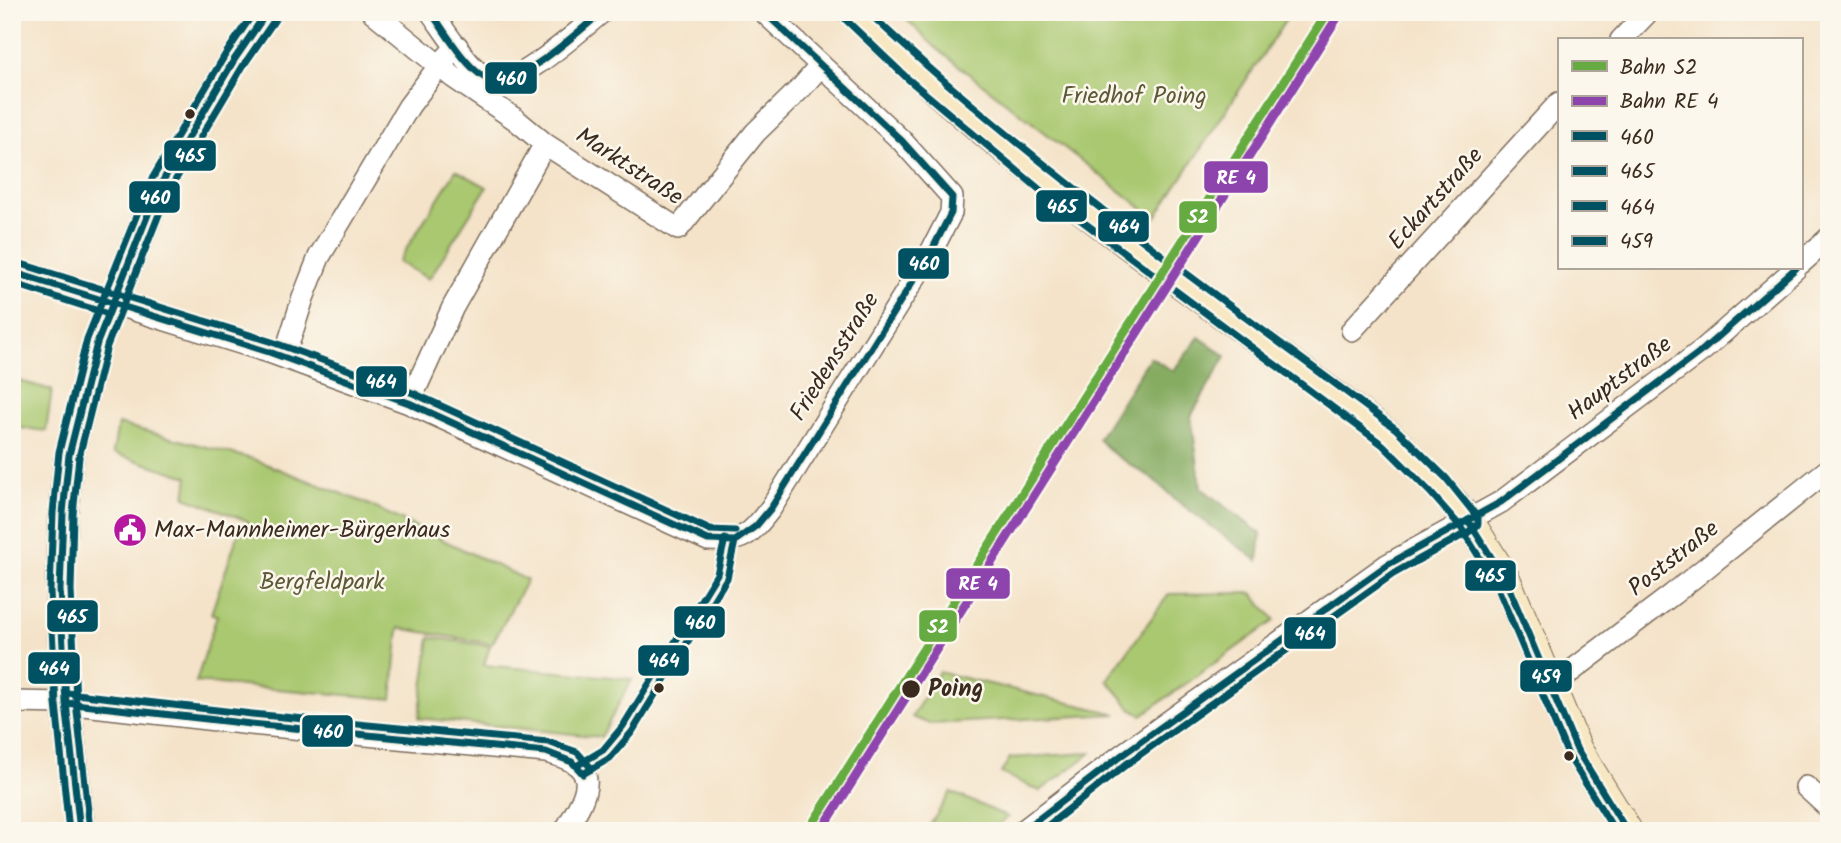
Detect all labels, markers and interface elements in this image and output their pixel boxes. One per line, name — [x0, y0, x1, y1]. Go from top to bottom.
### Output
legend — [1558, 38, 1802, 270]
text: Bahn S2 — [1620, 52, 1697, 85]
line badge: 460 — [484, 61, 538, 95]
text: 460 — [496, 65, 526, 95]
park label: Friedhof Poing — [1061, 77, 1207, 116]
text: Bahn RE 4 — [1620, 86, 1719, 119]
unlabelled marker — [183, 107, 197, 121]
street label: Marktstraße — [567, 117, 691, 217]
text: 460 — [1620, 122, 1654, 155]
street label: Eckartstraße — [1379, 138, 1493, 260]
line badge: 465 — [163, 139, 217, 172]
text: 465 — [175, 142, 207, 172]
text: 465 — [1620, 156, 1656, 189]
line badge: RE 4 — [1203, 160, 1269, 194]
text: RE 4 — [1216, 164, 1256, 194]
line badge: 460 — [128, 180, 181, 214]
text: 460 — [140, 184, 170, 214]
line badge: 465 — [1035, 189, 1088, 223]
text: 464 — [1620, 192, 1655, 225]
text: 465 — [1047, 193, 1079, 223]
line badge: S2 — [1178, 200, 1218, 234]
text: S2 — [1187, 203, 1209, 233]
line badge: 464 — [1097, 210, 1150, 243]
text: 464 — [1108, 213, 1140, 243]
text: 459 — [1620, 226, 1653, 259]
line badge: 460 — [897, 247, 950, 280]
text: 460 — [909, 250, 939, 280]
street label: Friedensstraße — [780, 284, 890, 429]
street label: Hauptstraße — [1559, 326, 1681, 432]
line badge: 464 — [355, 365, 408, 398]
text: 464 — [365, 368, 397, 398]
public building icon: Max-Mannheimer-Bürgerhaus — [111, 511, 149, 549]
place label: Max-Mannheimer-Bürgerhaus — [154, 511, 450, 550]
street label: Poststraße — [1620, 511, 1728, 607]
line badge: 465 — [1464, 559, 1517, 592]
text: 465 — [1475, 562, 1507, 592]
park label: Bergfeldpark — [259, 563, 385, 602]
line badge: RE 4 — [945, 567, 1011, 600]
text: RE 4 — [958, 570, 998, 600]
line badge: 465 — [46, 599, 99, 633]
text: 465 — [57, 603, 89, 633]
line badge: 460 — [673, 605, 726, 639]
text: 460 — [685, 609, 715, 639]
line badge: S2 — [918, 609, 958, 643]
text: S2 — [927, 613, 949, 643]
line badge: 464 — [1283, 616, 1337, 650]
text: 464 — [1294, 620, 1326, 650]
line badge: 464 — [637, 644, 690, 677]
text: 464 — [648, 647, 680, 677]
line badge: 464 — [27, 651, 81, 685]
text: 464 — [38, 655, 70, 685]
line badge: 459 — [1519, 659, 1573, 693]
text: 459 — [1531, 663, 1561, 693]
place label: Poing — [928, 670, 983, 709]
marker: Poing — [900, 678, 922, 700]
unlabelled marker — [652, 681, 666, 695]
line badge: 460 — [301, 714, 354, 748]
text: 460 — [313, 718, 343, 748]
unlabelled marker — [1562, 749, 1576, 763]

